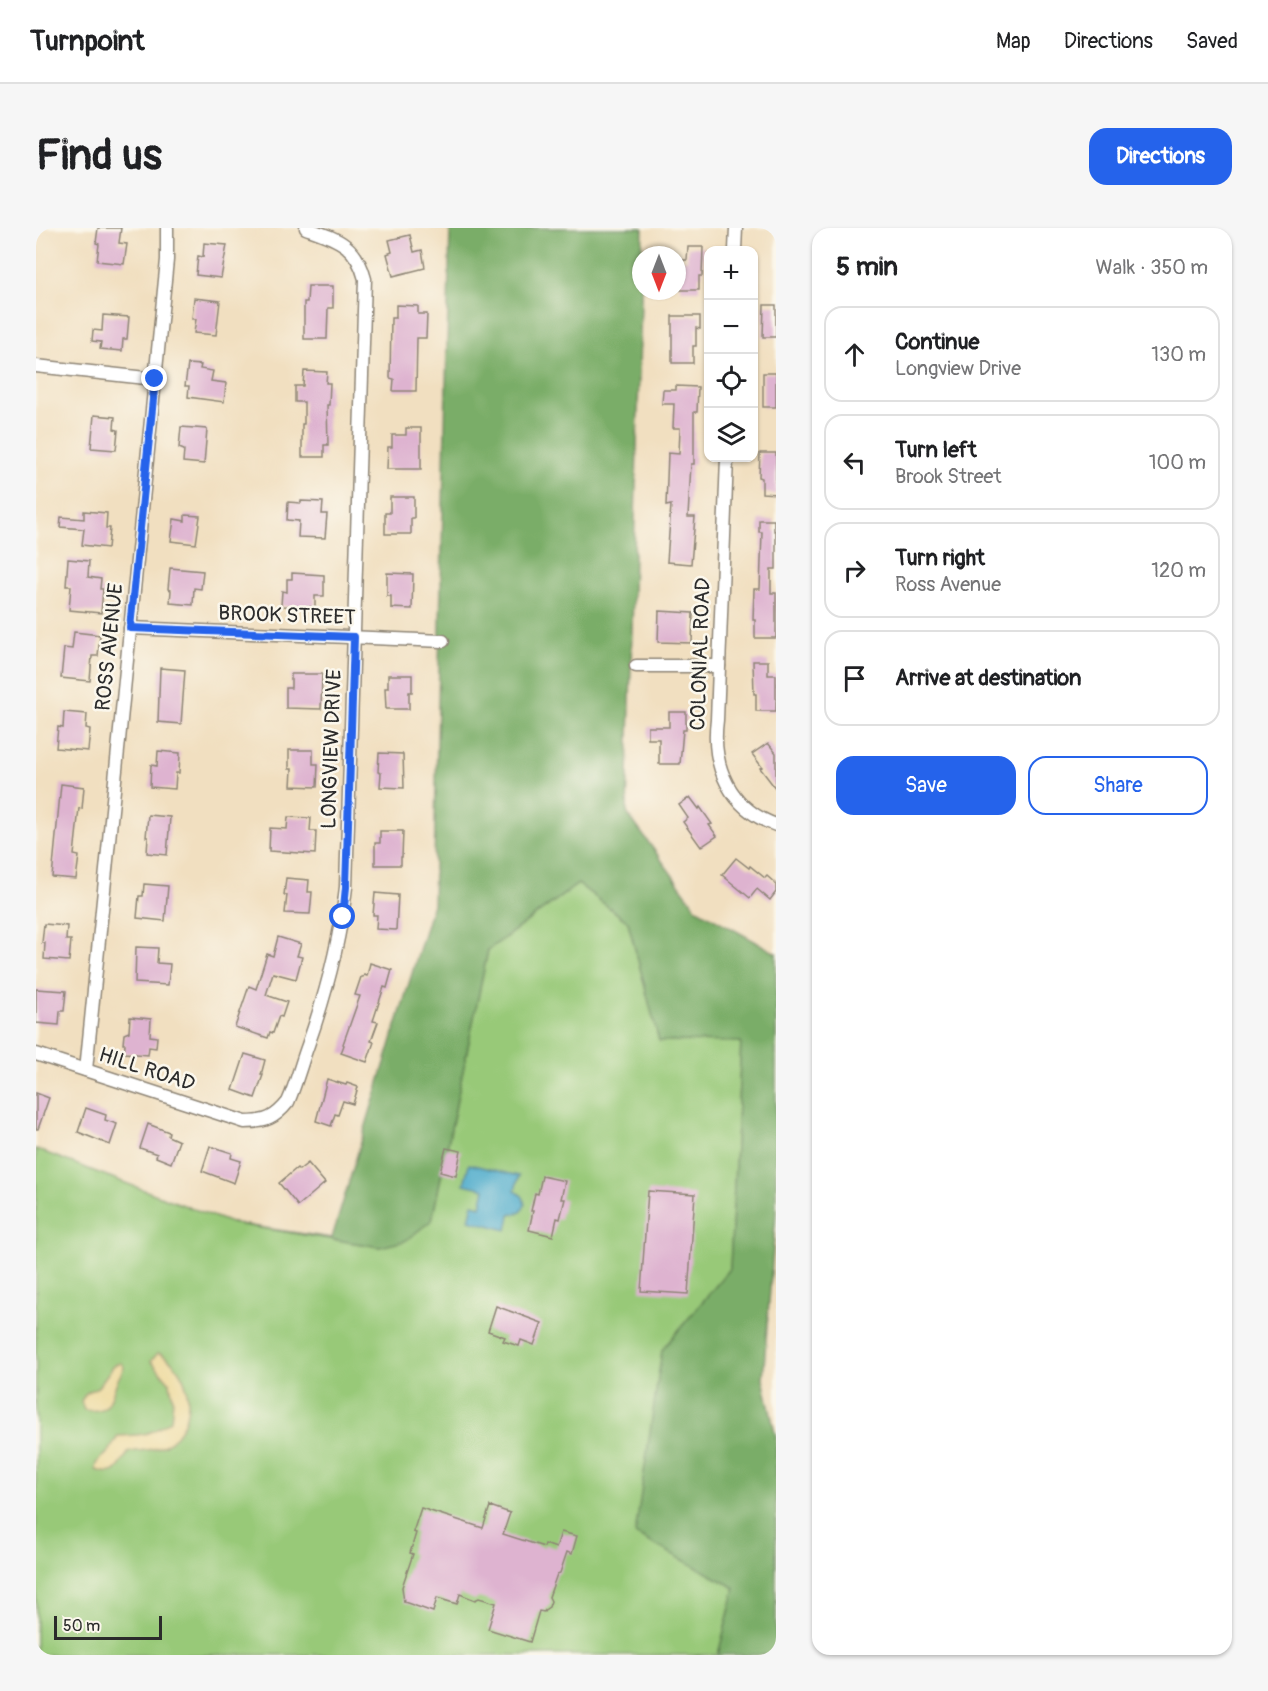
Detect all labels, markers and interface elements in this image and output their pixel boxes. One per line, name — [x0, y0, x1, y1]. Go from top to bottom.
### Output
text: Turnpoint — [30, 24, 144, 59]
text: Map — [996, 28, 1031, 55]
text: Directions — [1064, 28, 1153, 55]
text: Saved — [1186, 28, 1238, 55]
button: Directions — [1089, 128, 1232, 185]
text: Find us — [36, 130, 162, 182]
north arrow — [632, 246, 686, 300]
map controls — [704, 246, 758, 462]
button: + — [704, 246, 758, 300]
text: 5 min — [836, 251, 898, 283]
text: Walk · 350 m — [1096, 255, 1208, 280]
button: − — [704, 300, 758, 354]
text: Continue — [895, 328, 979, 356]
icon: ahead — [838, 338, 871, 371]
text: 130 m — [1151, 342, 1206, 367]
button: locate — [704, 354, 758, 408]
text: Longview Drive — [895, 356, 1021, 381]
route end — [141, 365, 167, 391]
button: layers — [704, 408, 758, 462]
text: Turn left — [895, 436, 977, 464]
icon: left — [838, 446, 871, 479]
text: 100 m — [1149, 450, 1206, 475]
text: Brook Street — [895, 464, 1001, 489]
text: Turn right — [895, 544, 985, 572]
icon: right — [838, 554, 871, 587]
text: 120 m — [1151, 558, 1206, 583]
text: Ross Avenue — [895, 572, 1001, 597]
street label: COLONIAL ROAD — [684, 577, 717, 731]
street label: ROSS AVENUE — [89, 582, 130, 712]
street label: BROOK STREET — [218, 600, 356, 631]
icon: arrive — [838, 662, 871, 695]
text: Arrive at destination — [895, 664, 1081, 692]
street label: LONGVIEW DRIVE — [315, 669, 348, 829]
button: Save — [836, 756, 1016, 815]
button: Share — [1028, 756, 1208, 815]
route start — [329, 903, 355, 929]
street label: HILL ROAD — [95, 1041, 198, 1098]
scale bar — [54, 1613, 162, 1640]
text: 50 m — [63, 1616, 100, 1636]

